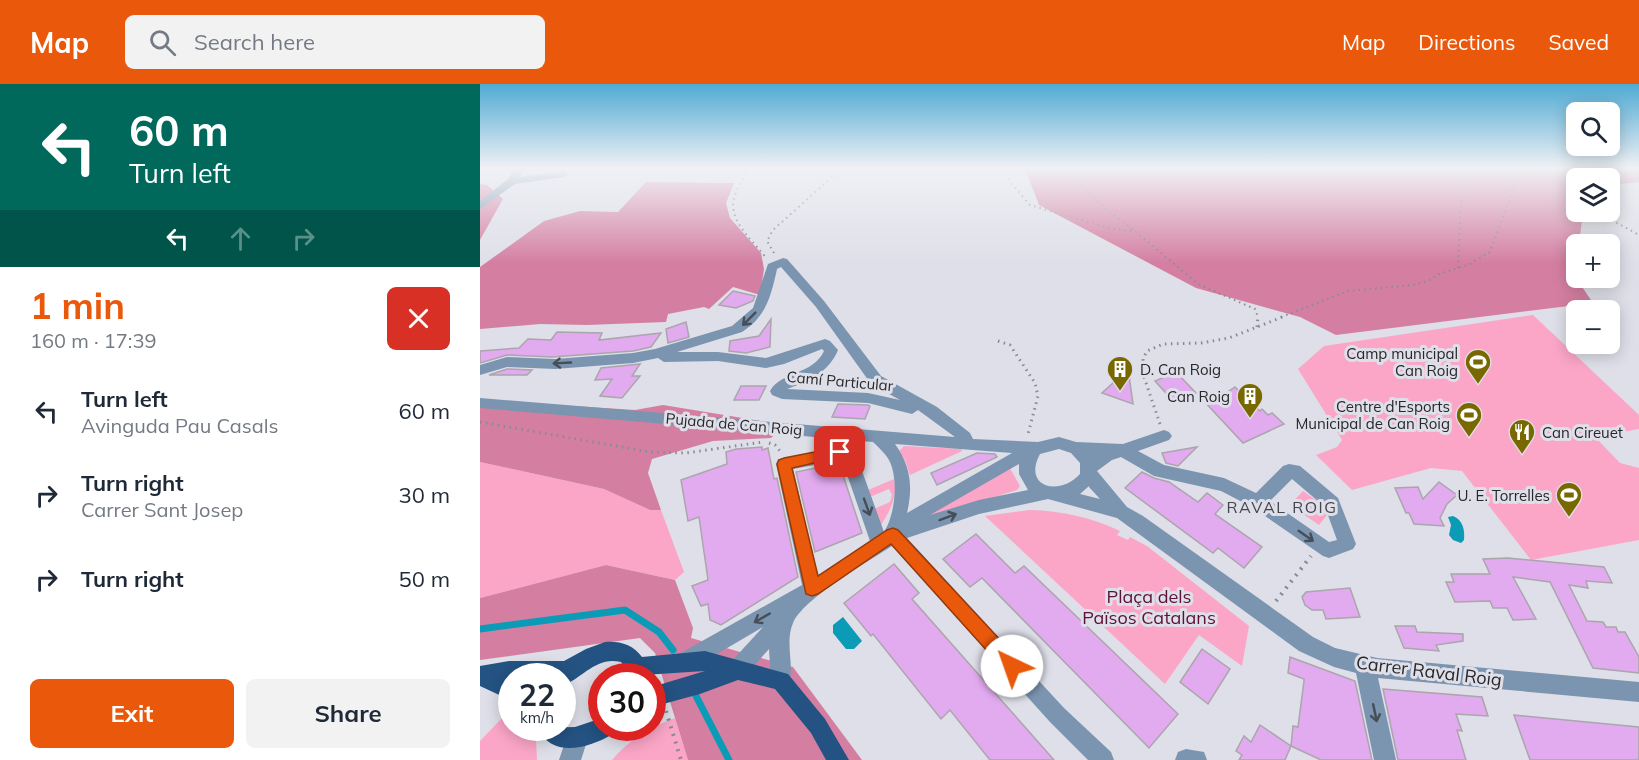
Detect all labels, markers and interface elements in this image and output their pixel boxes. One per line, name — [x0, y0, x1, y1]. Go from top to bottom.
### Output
search box — [125, 15, 545, 69]
text: Map — [30, 25, 89, 60]
icon: search — [146, 26, 179, 59]
text: Search here — [194, 28, 315, 56]
text: Map — [1342, 29, 1385, 55]
text: Directions — [1418, 29, 1515, 55]
text: Saved — [1548, 29, 1609, 55]
map controls — [1566, 102, 1620, 354]
button: search — [1566, 102, 1620, 156]
text: 60 m — [129, 104, 229, 157]
icon: left — [30, 108, 108, 186]
text: Turn left — [129, 156, 231, 190]
button: layers — [1566, 168, 1620, 222]
icon: left — [161, 222, 194, 255]
icon: ahead — [224, 222, 257, 255]
icon: right — [287, 222, 320, 255]
button: + — [1566, 234, 1620, 288]
text: 1 min — [30, 283, 125, 328]
button: close — [387, 287, 450, 350]
button: − — [1566, 300, 1620, 354]
one-way arrow — [741, 311, 756, 326]
text: 160 m · 17:39 — [30, 328, 156, 353]
place label: Camp municipal Can Roig — [1346, 344, 1458, 380]
sports icon: Camp municipal Can Roig — [1463, 347, 1493, 385]
building icon: D. Can Roig — [1105, 354, 1135, 392]
one-way arrow — [552, 358, 572, 369]
place label: D. Can Roig — [1140, 360, 1221, 379]
street label: Camí Particular — [786, 367, 895, 395]
building icon: Can Roig — [1235, 381, 1265, 419]
text: Turn left — [81, 385, 168, 413]
place label: Can Roig — [1167, 387, 1230, 406]
icon: left — [30, 395, 63, 428]
text: 60 m — [399, 397, 450, 425]
place label: Centre d'Esports Municipal de Can Roig — [1295, 397, 1450, 433]
sports icon: Centre d'Esports Municipal de Can Roig — [1454, 400, 1484, 438]
street label: Pujada de Can Roig — [665, 409, 803, 439]
text: Avinguda Pau Casals — [81, 413, 278, 438]
restaurant icon: Can Cireuet — [1507, 417, 1537, 455]
place label: Can Cireuet — [1542, 423, 1623, 442]
pin — [814, 426, 865, 477]
icon: arrive — [823, 435, 856, 468]
text: Turn right — [81, 469, 184, 497]
icon: right — [30, 479, 63, 512]
sports icon: U. E. Torrelles — [1554, 480, 1584, 518]
text: 30 m — [399, 481, 450, 509]
place label: U. E. Torrelles — [1458, 486, 1550, 505]
text: Carrer Sant Josep — [81, 497, 243, 522]
district label: RAVAL ROIG — [1227, 497, 1337, 517]
one-way arrow — [862, 498, 873, 516]
one-way arrow — [938, 511, 957, 522]
one-way arrow — [1297, 530, 1313, 542]
icon: right — [30, 563, 63, 596]
text: Turn right — [81, 565, 184, 593]
text: 50 m — [399, 565, 450, 593]
park label: Plaça dels Països Catalans — [1082, 585, 1216, 629]
one-way arrow — [754, 612, 771, 624]
position arrow — [980, 634, 1044, 698]
street label: Carrer Raval Roig — [1355, 651, 1503, 691]
speed limit sign: 30 — [588, 663, 666, 741]
text: 22 — [519, 676, 555, 714]
button: Exit — [30, 679, 234, 748]
button: Share — [246, 679, 450, 748]
one-way arrow — [1370, 703, 1381, 722]
text: km/h — [520, 708, 554, 727]

